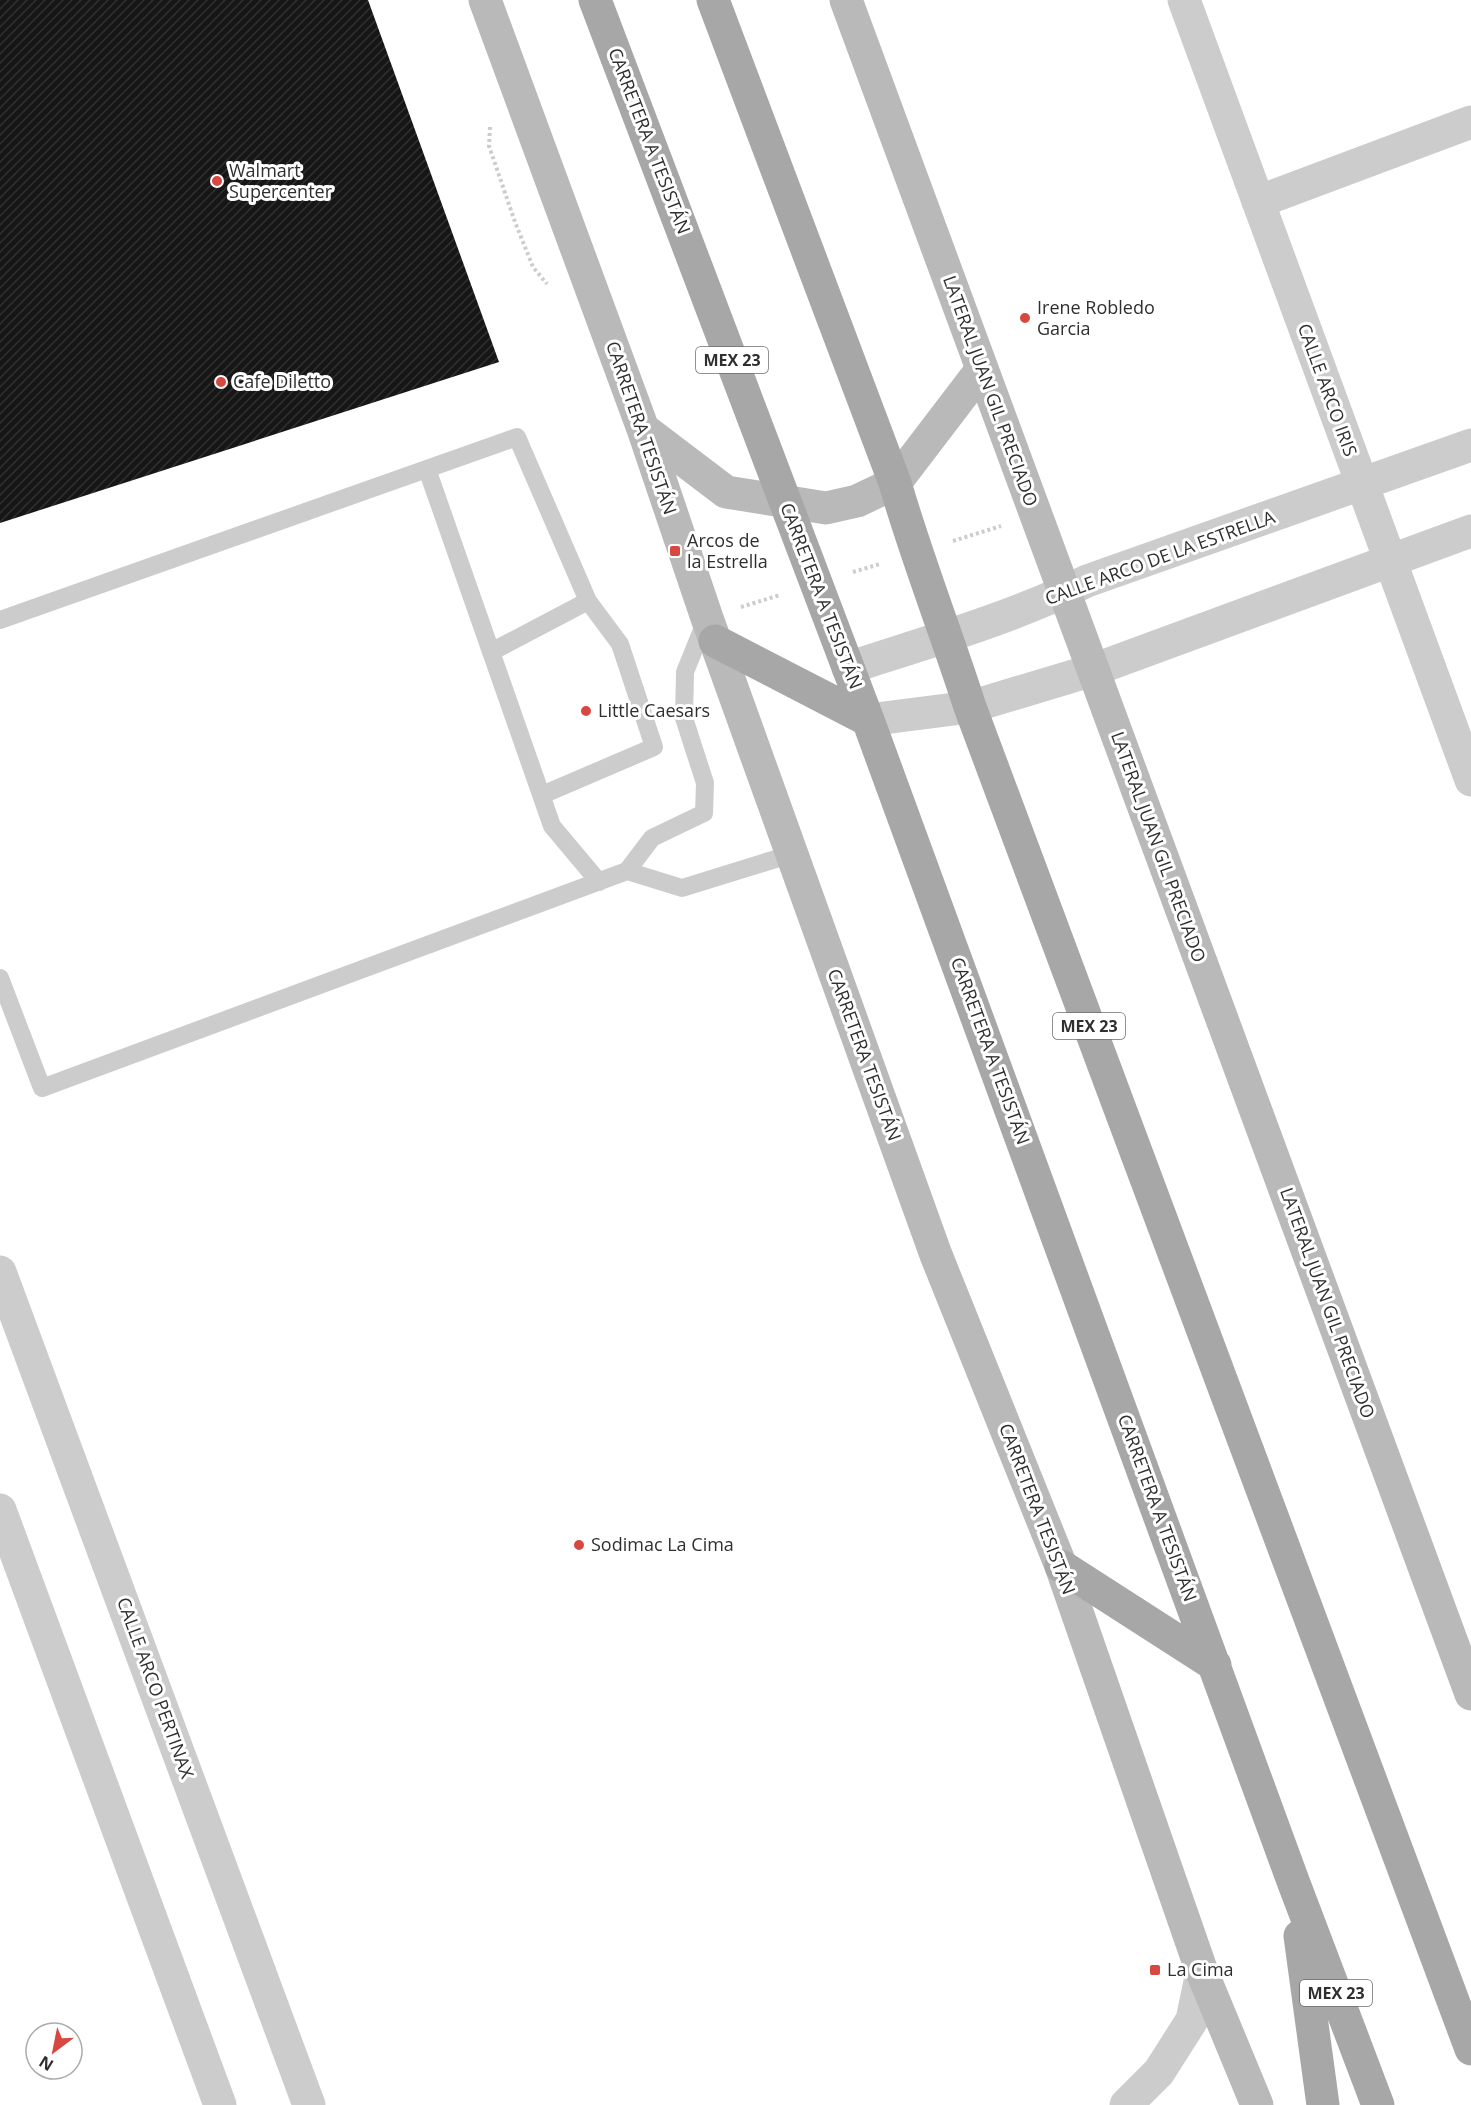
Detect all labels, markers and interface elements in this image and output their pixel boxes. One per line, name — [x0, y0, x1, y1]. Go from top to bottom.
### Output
street label: CARRETERA A TESISTÁN — [603, 44, 697, 237]
place label: Walmart Supercenter — [229, 158, 333, 203]
marker: Walmart Supercenter — [210, 174, 224, 188]
street label: LATERAL JUAN GIL PRECIADO — [938, 272, 1044, 509]
place label: Irene Robledo Garcia — [1037, 295, 1155, 340]
marker: Irene Robledo Garcia — [1018, 311, 1032, 325]
street label: CALLE ARCO IRIS — [1293, 320, 1363, 460]
street label: CARRETERA TESISTÁN — [601, 338, 683, 517]
road number: MEX 23 — [696, 347, 768, 373]
place label: Cafe Diletto — [233, 369, 331, 393]
marker: Cafe Diletto — [214, 375, 228, 389]
street label: CARRETERA A TESISTÁN — [775, 499, 869, 692]
street label: CALLE ARCO DE LA ESTRELLA — [1041, 504, 1278, 610]
place label: Arcos de la Estrella — [687, 528, 768, 573]
marker: Arcos de la Estrella — [668, 544, 682, 558]
place label: Little Caesars — [598, 698, 710, 722]
marker: Little Caesars — [579, 704, 593, 718]
street label: LATERAL JUAN GIL PRECIADO — [1106, 728, 1212, 965]
street label: CARRETERA A TESISTÁN — [946, 954, 1036, 1148]
street label: CARRETERA TESISTÁN — [823, 965, 907, 1144]
road number: MEX 23 — [1053, 1013, 1125, 1039]
street label: LATERAL JUAN GIL PRECIADO — [1275, 1184, 1381, 1421]
street label: CARRETERA A TESISTÁN — [1113, 1411, 1203, 1605]
street label: CARRETERA TESISTÁN — [994, 1420, 1082, 1598]
place label: Sodimac La Cima — [591, 1532, 734, 1556]
marker: Sodimac La Cima — [572, 1538, 586, 1552]
street label: CALLE ARCO PERTINAX — [112, 1594, 200, 1782]
place label: La Cima — [1167, 1957, 1234, 1981]
marker: La Cima — [1148, 1963, 1162, 1977]
road number: MEX 23 — [1300, 1980, 1372, 2006]
north arrow — [24, 2021, 84, 2081]
text: N — [35, 2051, 57, 2076]

